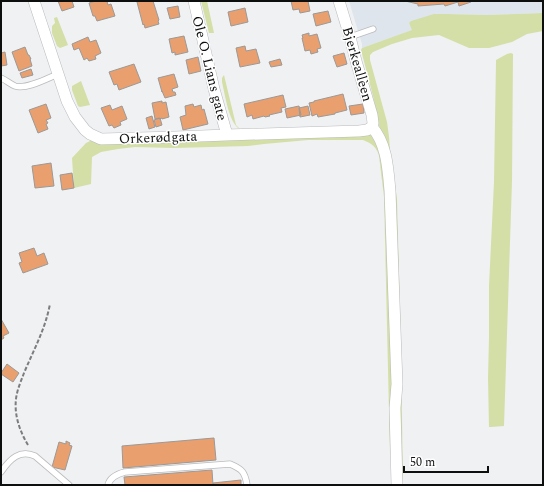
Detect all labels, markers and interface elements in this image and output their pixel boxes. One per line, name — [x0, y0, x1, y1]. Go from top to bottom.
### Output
street label: Ole O. Lians gate — [186, 14, 233, 123]
street label: Bjerkeallèen — [337, 24, 378, 104]
street label: Orkerødgata — [119, 126, 198, 149]
scale bar — [404, 448, 488, 474]
text: 50 m — [410, 453, 435, 472]

